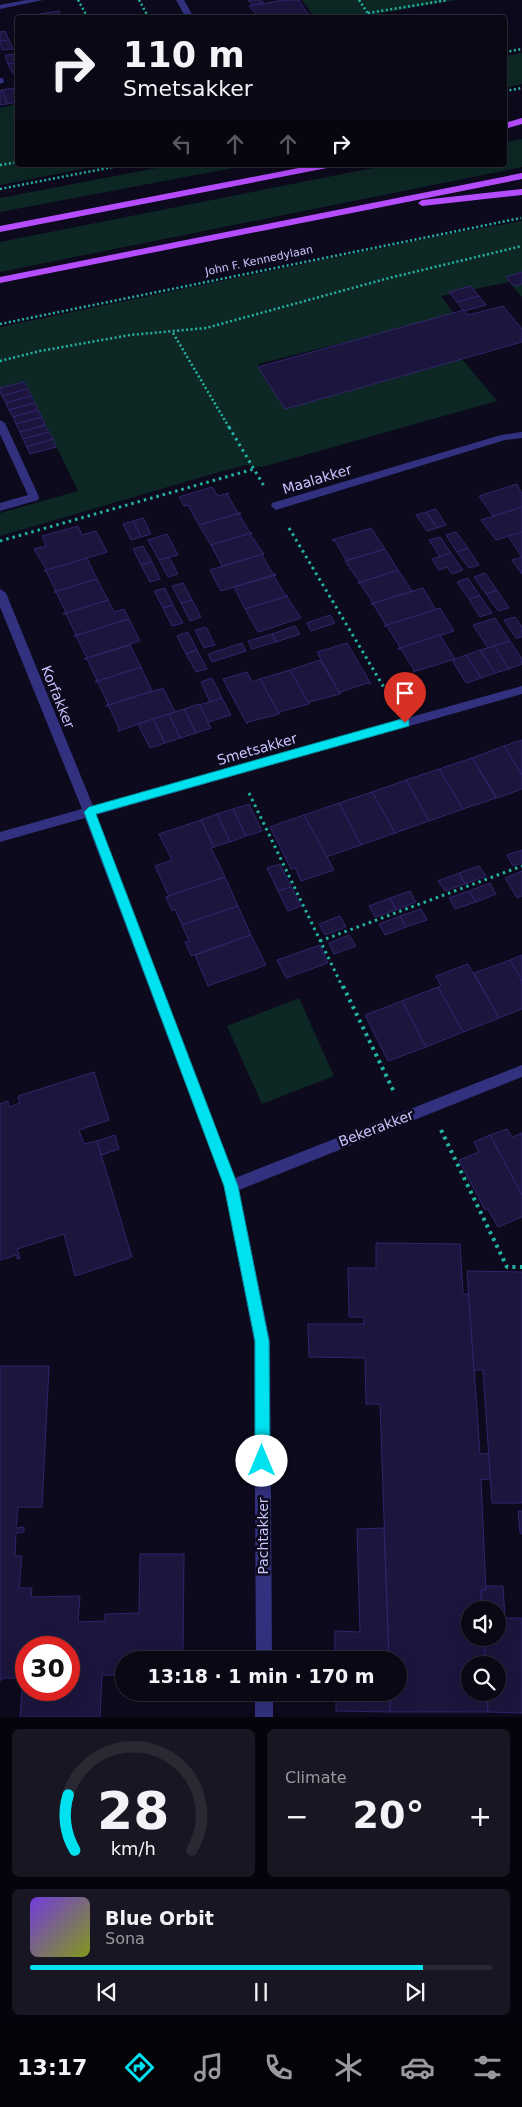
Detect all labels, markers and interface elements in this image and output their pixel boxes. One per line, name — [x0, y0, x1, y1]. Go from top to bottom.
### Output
icon: right — [40, 35, 105, 100]
text: 110 m — [123, 35, 245, 75]
text: Smetsakker — [123, 76, 253, 101]
icon: left — [168, 130, 196, 158]
icon: ahead — [221, 130, 249, 158]
icon: ahead — [274, 130, 302, 158]
icon: right — [327, 130, 355, 158]
street label: John F. Kennedylaan — [203, 243, 314, 279]
street label: Maalakker — [280, 461, 354, 497]
street label: Korfakker — [38, 663, 78, 731]
pin — [384, 672, 426, 723]
icon: arrive — [391, 679, 419, 707]
street label: Smetsakker — [215, 730, 299, 768]
street label: Bekerakker — [336, 1106, 416, 1150]
position arrow — [235, 1434, 287, 1486]
street label: Pachtakker — [255, 1497, 271, 1575]
map controls — [461, 1601, 506, 1701]
button: sound — [461, 1601, 506, 1646]
speed limit sign: 30 — [15, 1636, 80, 1701]
button: search — [461, 1656, 506, 1701]
text: 13:18 · 1 min · 170 m — [147, 1665, 375, 1687]
text: Climate — [285, 1768, 347, 1787]
text: 28 — [97, 1781, 170, 1841]
text: 20° — [353, 1793, 424, 1837]
text: − — [285, 1800, 308, 1833]
text: + — [469, 1800, 492, 1833]
text: km/h — [111, 1838, 156, 1859]
text: Blue Orbit — [105, 1907, 214, 1929]
text: Sona — [105, 1929, 145, 1948]
icon: previous — [93, 1978, 121, 2006]
icon: pause — [247, 1978, 275, 2006]
icon: next — [401, 1978, 429, 2006]
icon: directions — [122, 2050, 157, 2085]
icon: music — [191, 2050, 226, 2085]
icon: phone — [261, 2050, 296, 2085]
icon: climate — [331, 2050, 366, 2085]
icon: car — [400, 2050, 435, 2085]
icon: filters — [470, 2050, 505, 2085]
text: 13:17 — [17, 2055, 87, 2080]

